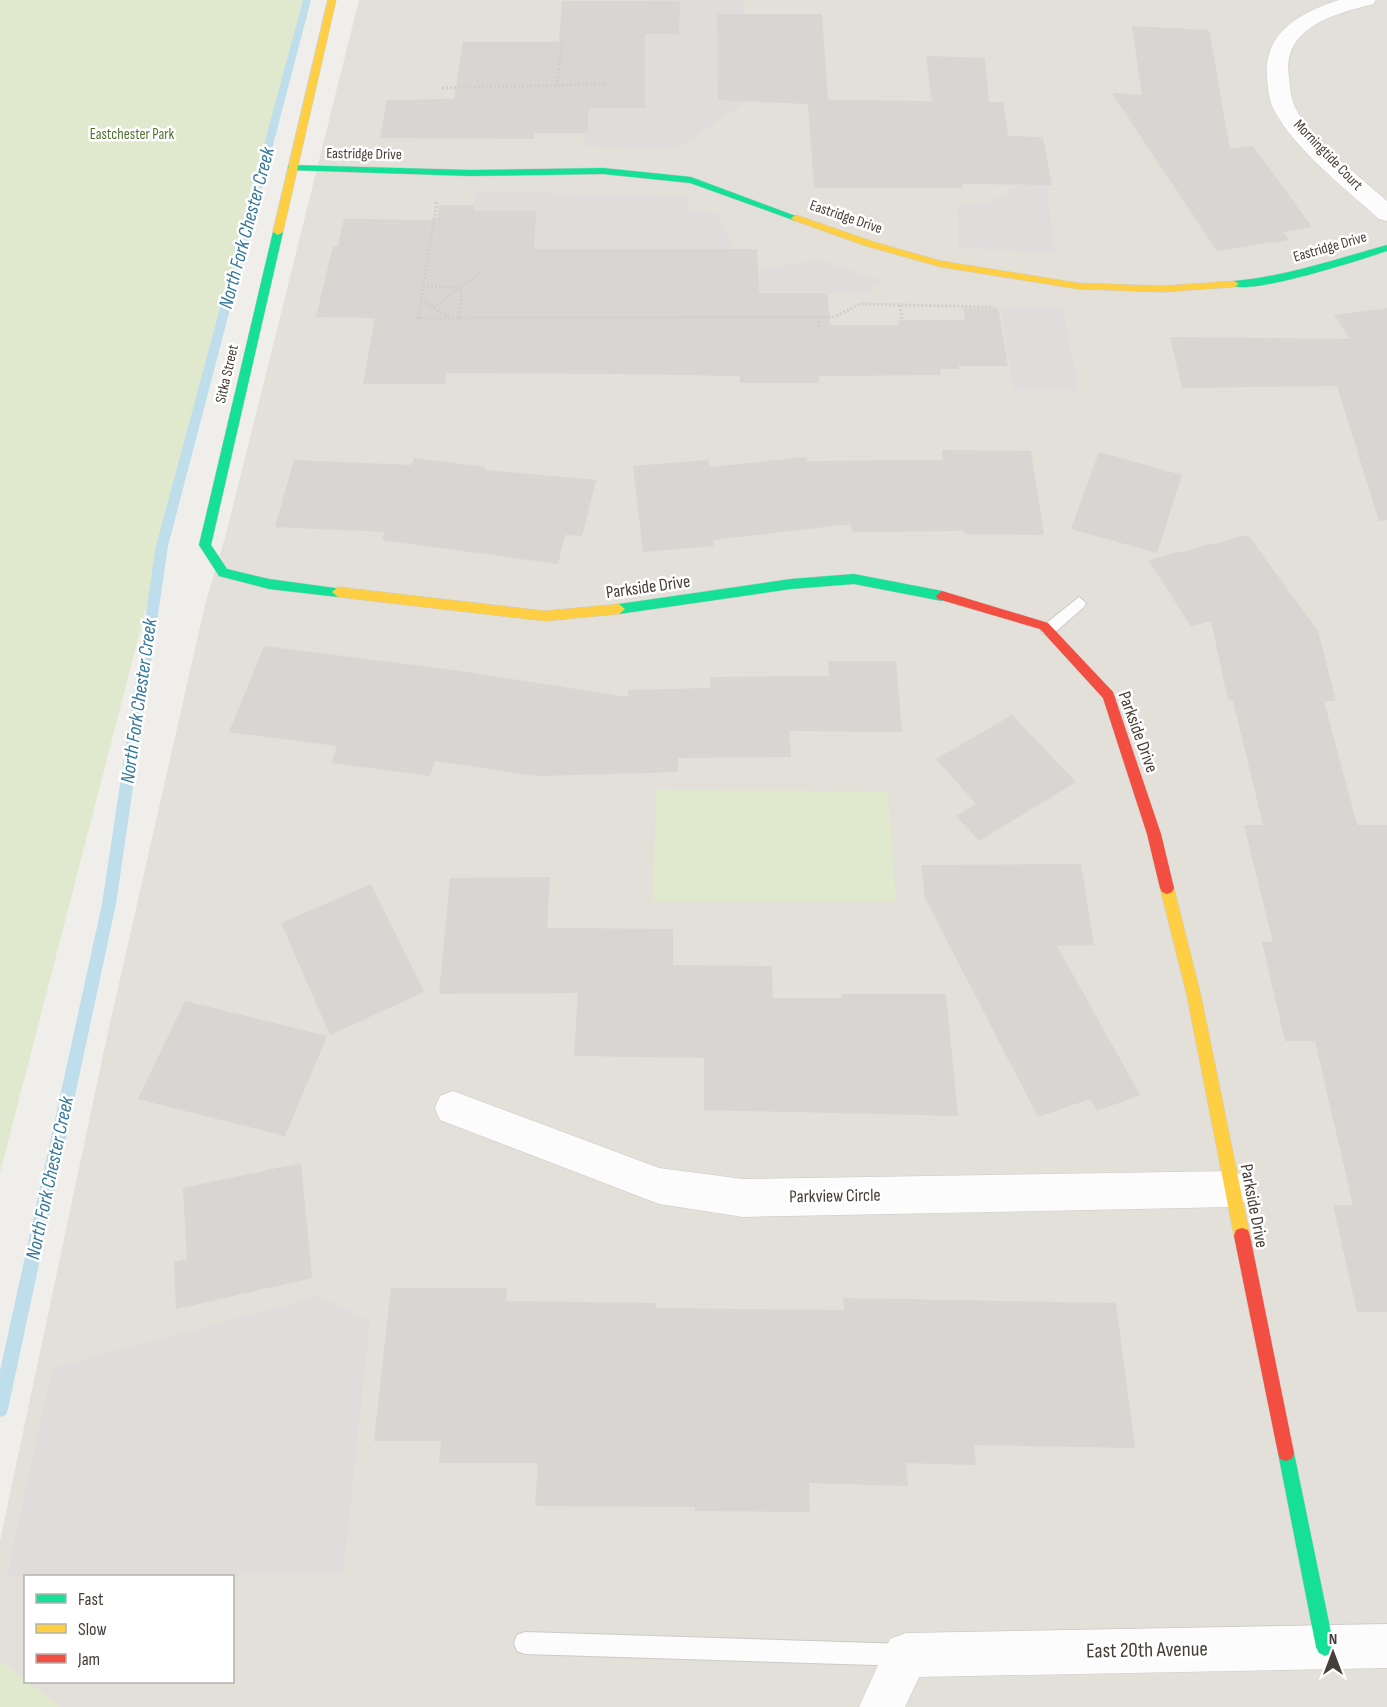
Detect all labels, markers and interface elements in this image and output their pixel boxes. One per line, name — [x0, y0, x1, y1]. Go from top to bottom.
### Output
street label: Morningtide Court — [1289, 115, 1367, 195]
park label: Eastchester Park — [90, 125, 175, 144]
water label: North Fork Chester Creek — [214, 144, 280, 311]
street label: Eastridge Drive — [326, 144, 402, 164]
street label: Eastridge Drive — [807, 196, 885, 238]
street label: Eastridge Drive — [1291, 227, 1369, 267]
street label: Sitka Street — [211, 343, 243, 405]
street label: Parkside Drive — [604, 571, 692, 603]
water label: North Fork Chester Creek — [116, 617, 163, 785]
street label: Parkside Drive — [1114, 689, 1162, 775]
water label: North Fork Chester Creek — [21, 1094, 79, 1262]
street label: Parkside Drive — [1236, 1162, 1272, 1250]
street label: Parkview Circle — [789, 1185, 881, 1207]
legend — [24, 1575, 234, 1683]
text: Fast — [78, 1589, 104, 1610]
text: Slow — [78, 1619, 107, 1640]
north arrow — [1303, 1623, 1363, 1683]
text: N — [1329, 1630, 1337, 1649]
street label: East 20th Avenue — [1086, 1636, 1208, 1664]
text: Jam — [77, 1649, 100, 1670]

